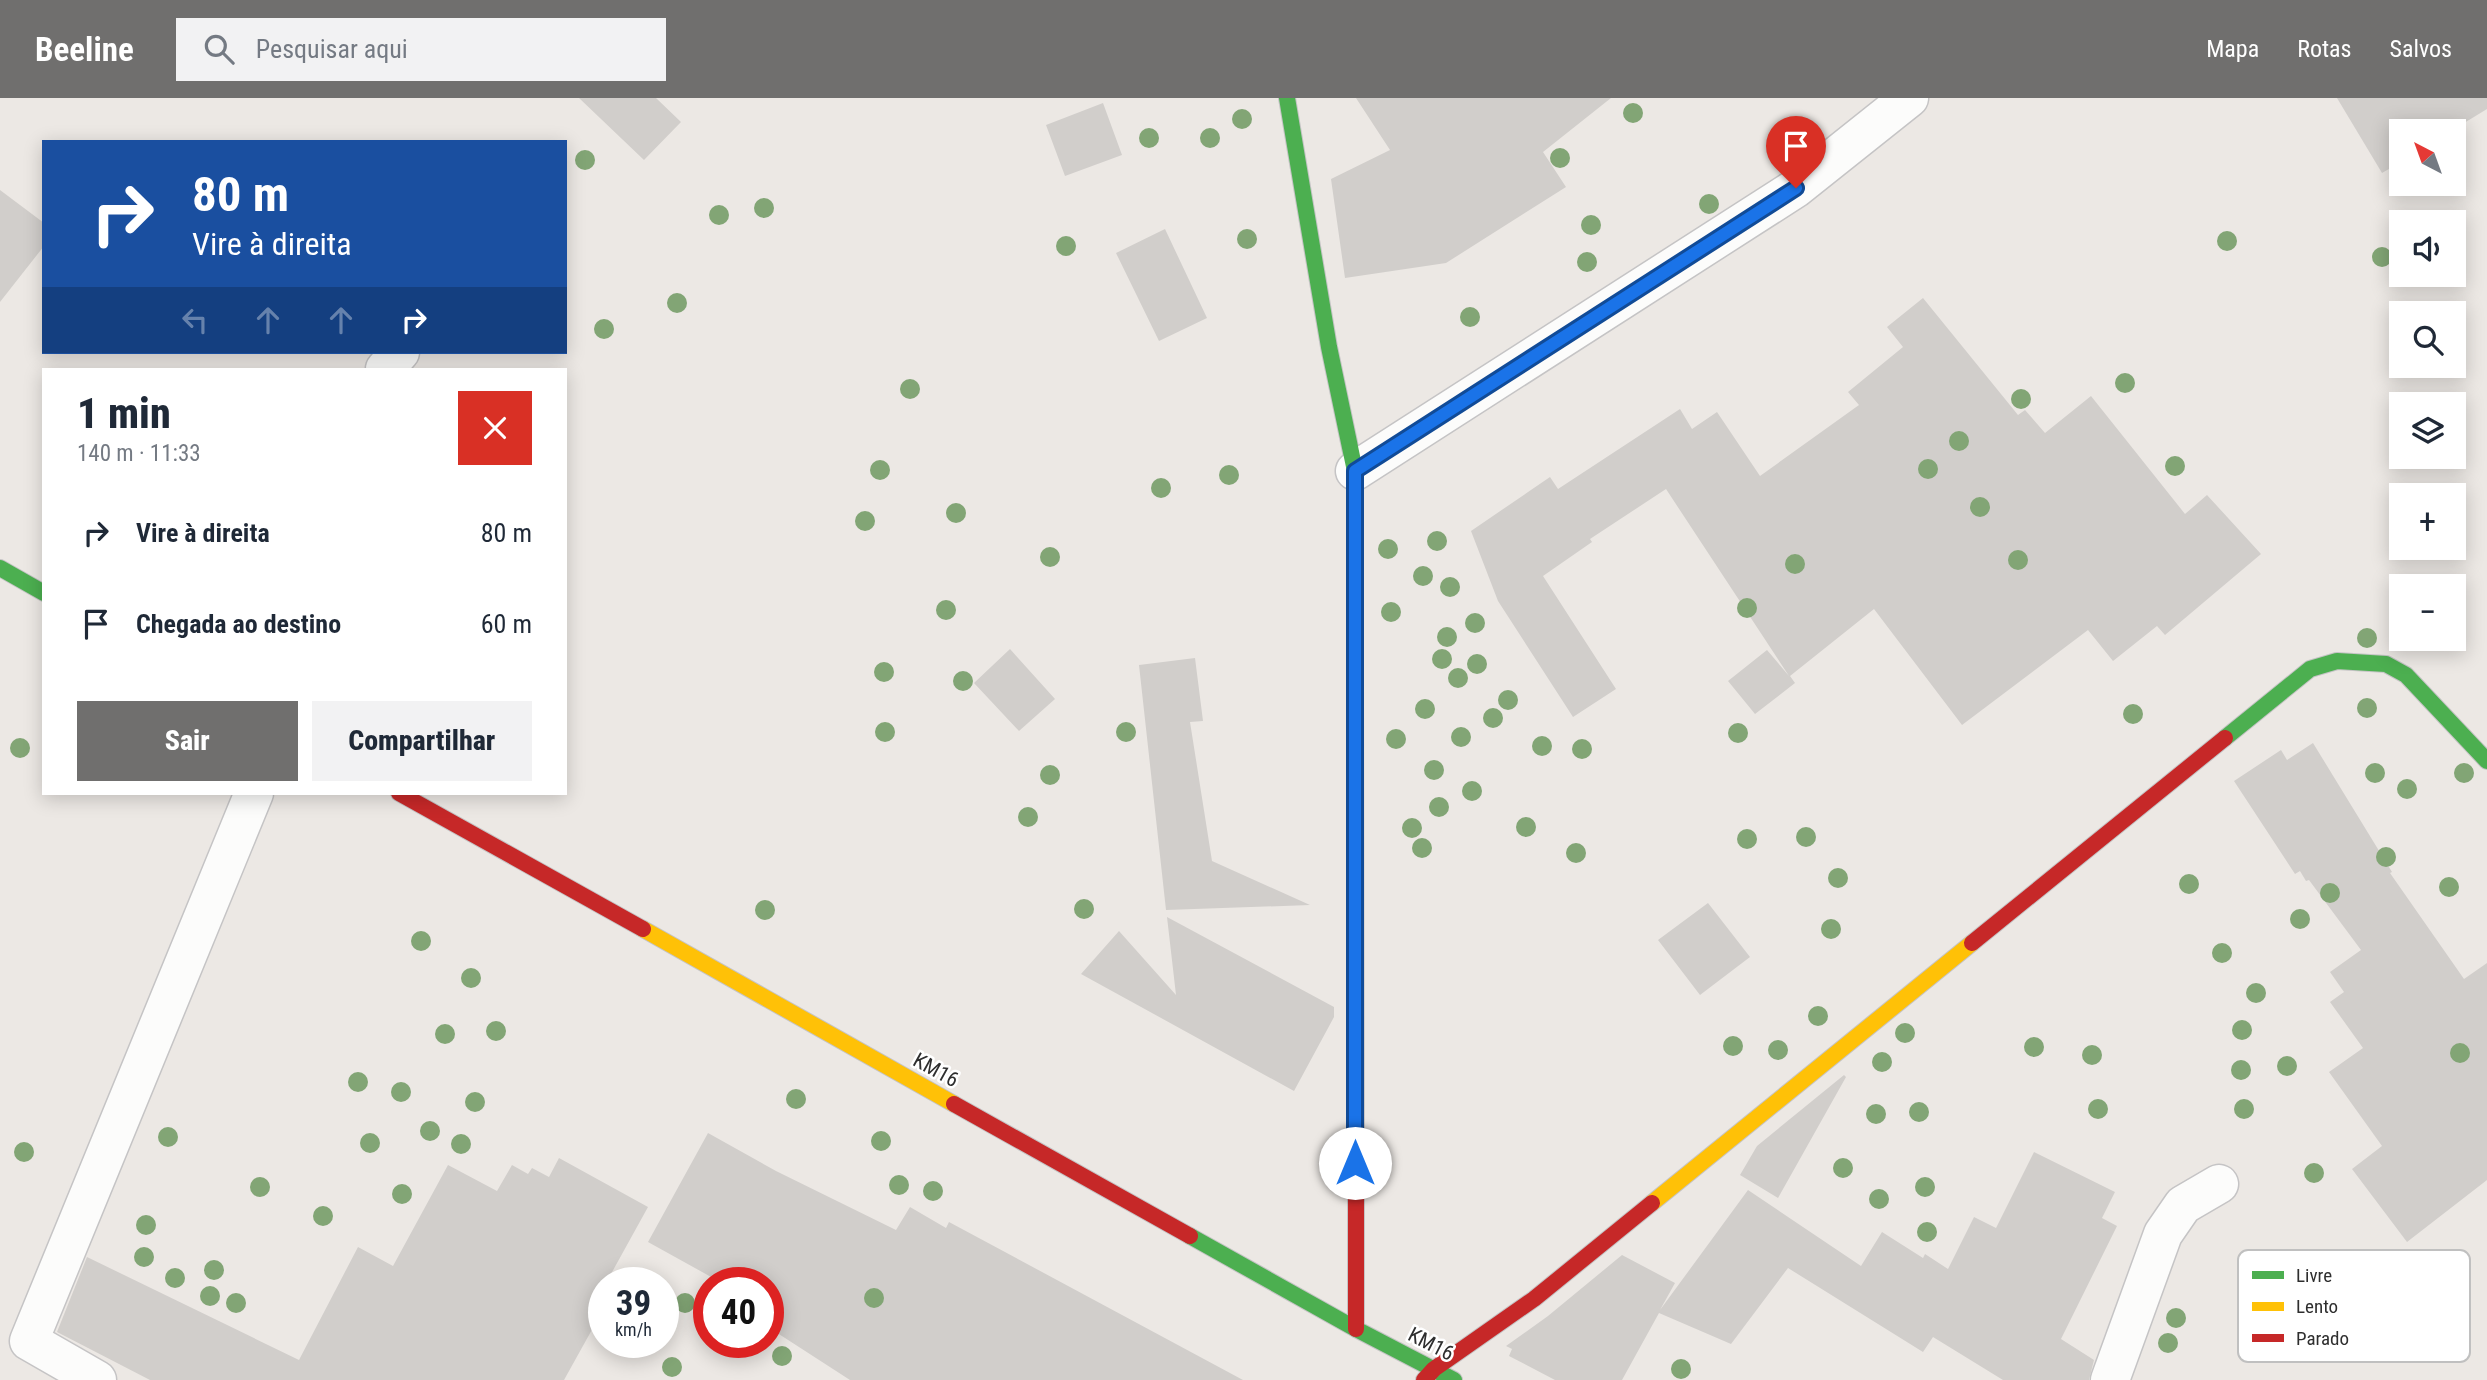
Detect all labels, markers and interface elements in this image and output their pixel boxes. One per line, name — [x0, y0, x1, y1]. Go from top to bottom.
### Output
search box — [176, 18, 666, 81]
text: Beeline — [35, 30, 134, 69]
icon: search — [200, 30, 238, 68]
text: Pesquisar aqui — [256, 34, 408, 64]
text: Mapa — [2206, 35, 2259, 63]
text: Rotas — [2297, 35, 2351, 63]
text: Salvos — [2389, 35, 2452, 63]
pin — [1766, 116, 1826, 188]
north arrow — [2389, 119, 2466, 196]
map controls — [2389, 119, 2466, 651]
icon: arrive — [1777, 127, 1815, 165]
text: 80 m — [192, 166, 289, 223]
icon: right — [77, 168, 168, 259]
button: sound — [2389, 210, 2466, 287]
text: Vire à direita — [192, 225, 352, 263]
icon: left — [176, 301, 214, 339]
icon: ahead — [249, 301, 287, 339]
icon: ahead — [322, 301, 360, 339]
icon: right — [395, 301, 433, 339]
button: search — [2389, 301, 2466, 378]
text: 1 min — [77, 389, 171, 438]
button: close — [458, 391, 532, 465]
button: layers — [2389, 392, 2466, 469]
text: 140 m · 11:33 — [77, 440, 201, 467]
button: + — [2389, 483, 2466, 560]
icon: right — [77, 514, 115, 552]
text: Vire à direita — [136, 518, 270, 548]
text: 80 m — [481, 518, 532, 548]
button: − — [2389, 574, 2466, 651]
icon: arrive — [77, 605, 115, 643]
text: Chegada ao destino — [136, 609, 341, 639]
text: 60 m — [481, 609, 532, 639]
button: Sair — [77, 701, 298, 781]
button: Compartilhar — [312, 701, 532, 781]
street label: KM16 — [909, 1048, 963, 1092]
position arrow — [1318, 1126, 1392, 1200]
legend — [2238, 1250, 2470, 1362]
text: Livre — [2296, 1264, 2332, 1287]
speed limit sign: 40 — [693, 1267, 784, 1358]
text: 39 — [616, 1283, 651, 1324]
text: Lento — [2296, 1295, 2338, 1318]
text: km/h — [615, 1319, 652, 1340]
street label: KM16 — [1404, 1322, 1458, 1366]
text: Parado — [2296, 1327, 2349, 1350]

